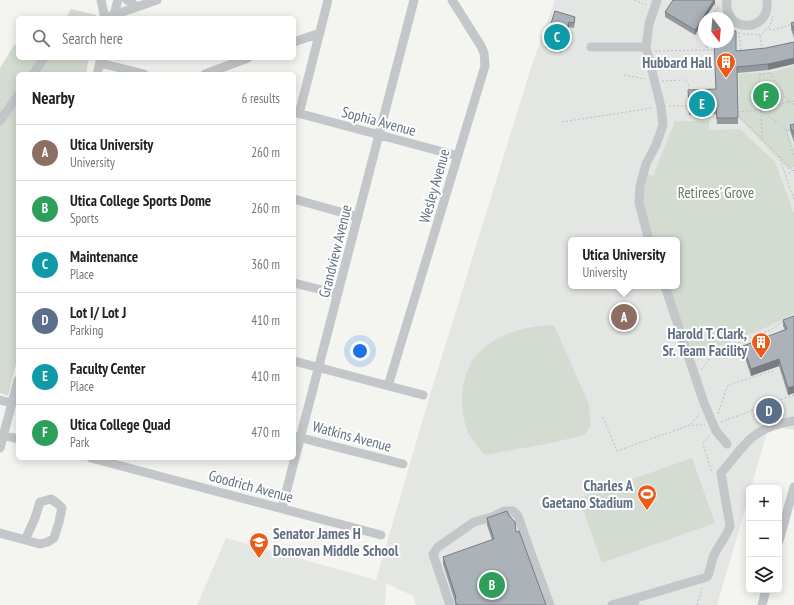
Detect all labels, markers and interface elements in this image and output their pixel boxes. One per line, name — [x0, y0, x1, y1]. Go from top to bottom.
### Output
north arrow — [698, 12, 734, 48]
search box — [16, 16, 296, 60]
pin: C — [544, 22, 570, 52]
icon: search — [30, 27, 52, 49]
text: Search here — [62, 29, 123, 48]
building icon: Hubbard Hall — [715, 51, 737, 79]
place label: Hubbard Hall — [642, 53, 712, 72]
pin: F — [753, 81, 779, 111]
text: Nearby — [32, 87, 75, 109]
pin: E — [689, 89, 715, 119]
text: 6 results — [241, 90, 280, 107]
street label: Sophia Avenue — [340, 102, 418, 140]
text: Utica University — [70, 135, 153, 154]
text: A — [42, 144, 48, 161]
text: 260 m — [251, 144, 280, 161]
street label: Wesley Avenue — [414, 147, 454, 225]
text: University — [70, 154, 115, 171]
park label: Retirees' Grove — [678, 183, 754, 202]
text: Utica College Sports Dome — [70, 191, 211, 210]
text: B — [42, 200, 48, 217]
text: 260 m — [251, 200, 280, 217]
street label: Grandview Avenue — [314, 203, 356, 299]
text: Sports — [70, 210, 99, 227]
popup — [568, 237, 680, 289]
text: Utica University — [582, 245, 666, 264]
text: Maintenance — [70, 247, 138, 266]
text: C — [42, 256, 48, 273]
text: 360 m — [251, 256, 280, 273]
text: University — [582, 264, 627, 281]
text: Place — [70, 266, 94, 283]
pin: A — [611, 302, 637, 332]
text: Lot I/ Lot J — [70, 303, 126, 322]
text: D — [42, 312, 48, 329]
text: 410 m — [251, 312, 280, 329]
text: Parking — [70, 322, 103, 339]
place label: Harold T. Clark, Sr. Team Facility — [663, 324, 748, 360]
building icon: Harold T. Clark, Sr. Team Facility — [750, 331, 772, 359]
your location — [350, 341, 370, 361]
text: Faculty Center — [70, 359, 145, 378]
text: E — [42, 368, 48, 385]
text: 410 m — [251, 368, 280, 385]
text: Place — [70, 378, 94, 395]
pin: D — [756, 396, 782, 426]
text: Utica College Quad — [70, 415, 170, 434]
street label: Watkins Avenue — [310, 416, 394, 456]
text: F — [42, 424, 48, 441]
text: 470 m — [251, 424, 280, 441]
text: Park — [70, 434, 89, 451]
street label: Goodrich Avenue — [207, 466, 295, 506]
place label: Charles A Gaetano Stadium — [542, 476, 633, 512]
sports icon: Charles A Gaetano Stadium — [636, 483, 658, 511]
map controls — [746, 485, 782, 593]
button: + — [746, 485, 782, 521]
button: − — [746, 521, 782, 557]
place label: Senator James H Donovan Middle School — [273, 524, 399, 560]
school or university icon: Senator James H Donovan Middle School — [248, 531, 270, 559]
button: layers — [746, 557, 782, 593]
pin: B — [479, 570, 505, 600]

